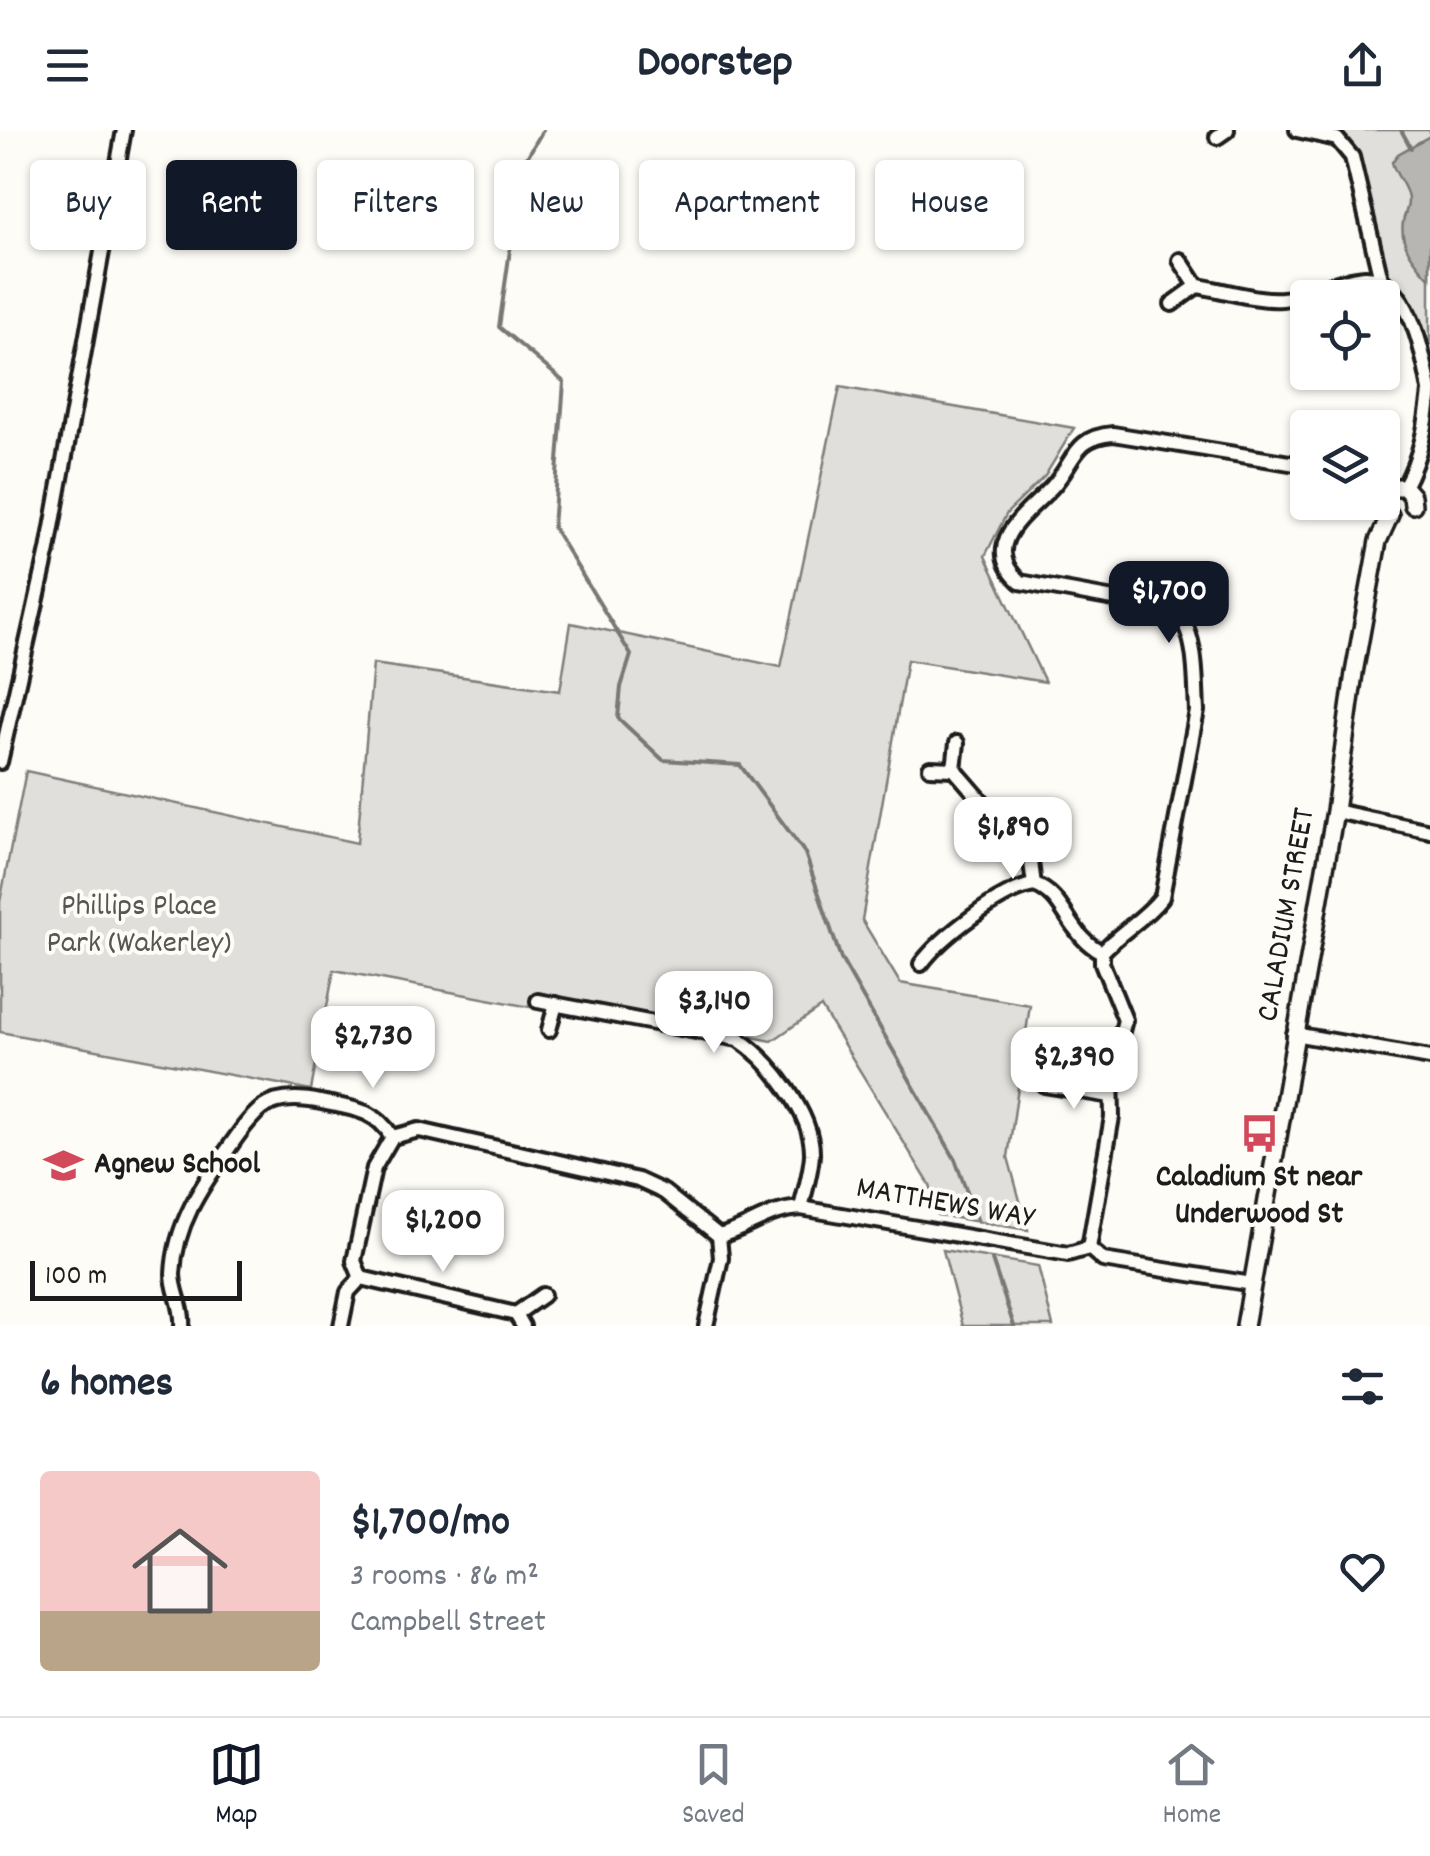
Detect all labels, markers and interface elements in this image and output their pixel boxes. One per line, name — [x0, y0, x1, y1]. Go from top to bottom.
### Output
text: Doorstep — [637, 33, 793, 97]
icon: menu — [40, 38, 95, 93]
icon: share — [1335, 38, 1390, 93]
chip: Buy — [30, 160, 146, 250]
chip: Rent — [166, 160, 297, 250]
chip: Filters — [317, 160, 474, 250]
chip: New — [494, 160, 619, 250]
chip: Apartment — [639, 160, 855, 250]
chip: House — [875, 160, 1024, 250]
map controls — [1290, 280, 1400, 520]
button: locate — [1290, 280, 1400, 390]
button: layers — [1290, 410, 1400, 520]
pin: $1,700 — [1088, 561, 1250, 646]
text: $1,700 — [1131, 570, 1207, 616]
pin: $1,890 — [932, 797, 1094, 882]
street label: CALADIUM STREET — [1247, 804, 1329, 1025]
text: $1,890 — [976, 806, 1050, 852]
park label: Phillips Place Park (Wakerley) — [47, 885, 231, 968]
pin: $3,140 — [633, 971, 795, 1056]
text: $3,140 — [677, 980, 751, 1026]
pin: $2,730 — [292, 1006, 454, 1091]
text: $2,730 — [333, 1015, 413, 1061]
pin: $2,390 — [993, 1027, 1155, 1112]
text: $2,390 — [1033, 1036, 1115, 1082]
bus stop icon: Caladium St near Underwood St — [1238, 1113, 1280, 1155]
place label: Agnew School — [94, 1143, 260, 1189]
school or university icon: Agnew School — [43, 1145, 85, 1187]
place label: Caladium St near Underwood St — [1156, 1156, 1363, 1239]
street label: MATTHEWS WAY — [852, 1167, 1039, 1244]
pin: $1,200 — [362, 1190, 524, 1275]
text: $1,200 — [404, 1199, 482, 1245]
scale bar — [30, 1256, 242, 1300]
text: 100 m — [45, 1258, 107, 1298]
text: 6 homes — [40, 1356, 173, 1416]
icon: filters — [1335, 1359, 1390, 1414]
text: $1,700/mo — [350, 1495, 510, 1555]
icon: home — [120, 1511, 240, 1631]
icon: heart — [1335, 1544, 1390, 1599]
text: 3 rooms · 86 m² — [350, 1555, 539, 1601]
text: Campbell Street — [350, 1601, 546, 1647]
tab: Map — [209, 1737, 264, 1837]
tab: Saved — [682, 1737, 745, 1837]
tab: Home — [1163, 1737, 1221, 1837]

